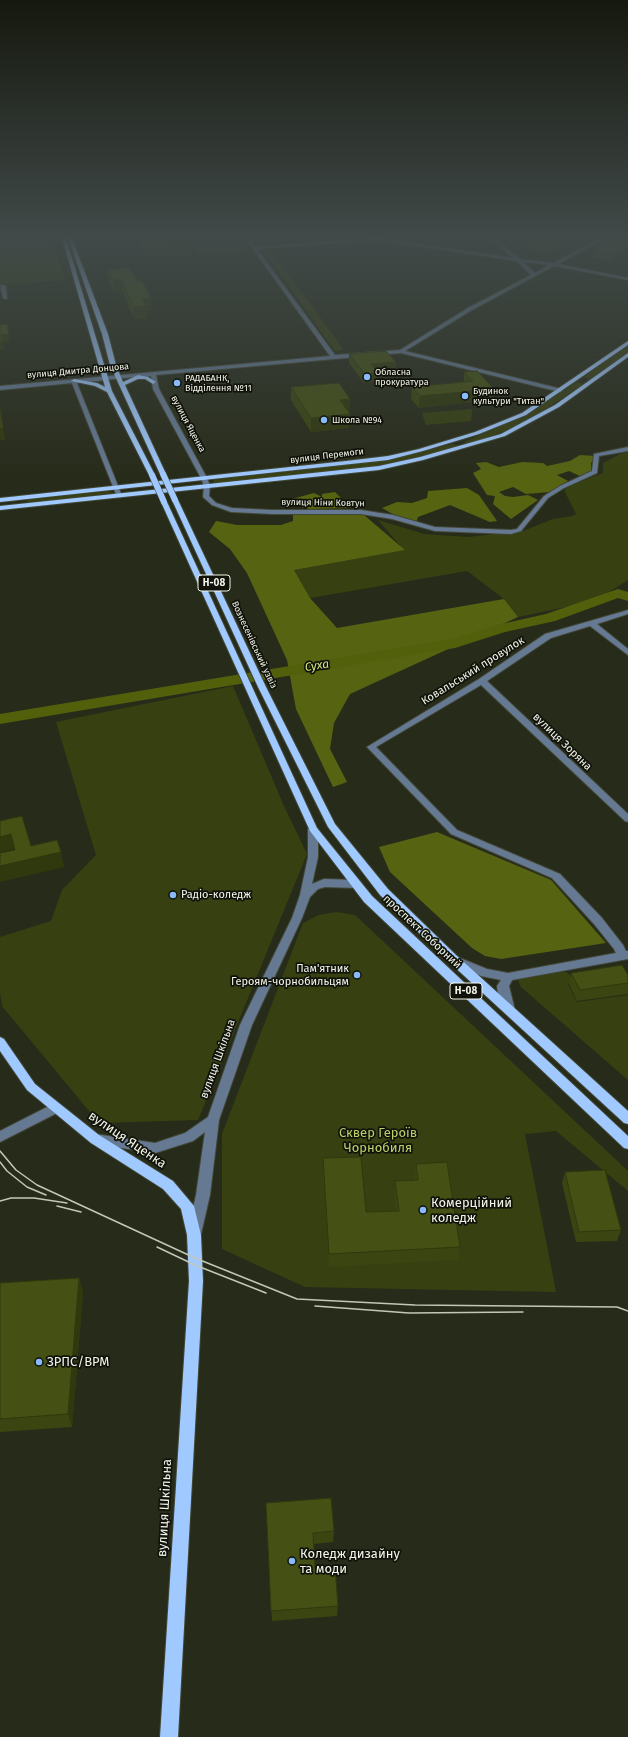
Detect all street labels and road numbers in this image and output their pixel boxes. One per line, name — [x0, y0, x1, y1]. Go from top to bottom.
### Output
street label: вулиця Дмитра Донцова — [27, 361, 129, 381]
street label: вулиця Яценка — [168, 394, 208, 454]
street label: вулиця Перемоги — [289, 446, 365, 466]
street label: вулиця Ніни Ковтун — [281, 497, 365, 509]
road number: Н-08 — [198, 575, 230, 591]
street label: Вознесенівський узвіз — [229, 600, 279, 690]
street label: Ковальський провулок — [419, 634, 527, 708]
street label: вулиця Зоряна — [530, 711, 594, 773]
street label: проспект Соборний — [380, 892, 464, 972]
road number: Н-08 — [450, 983, 482, 999]
street label: вулиця Шкільна — [198, 1018, 238, 1100]
street label: вулиця Яценка — [85, 1108, 169, 1172]
street label: вулиця Шкільна — [155, 1458, 175, 1558]

